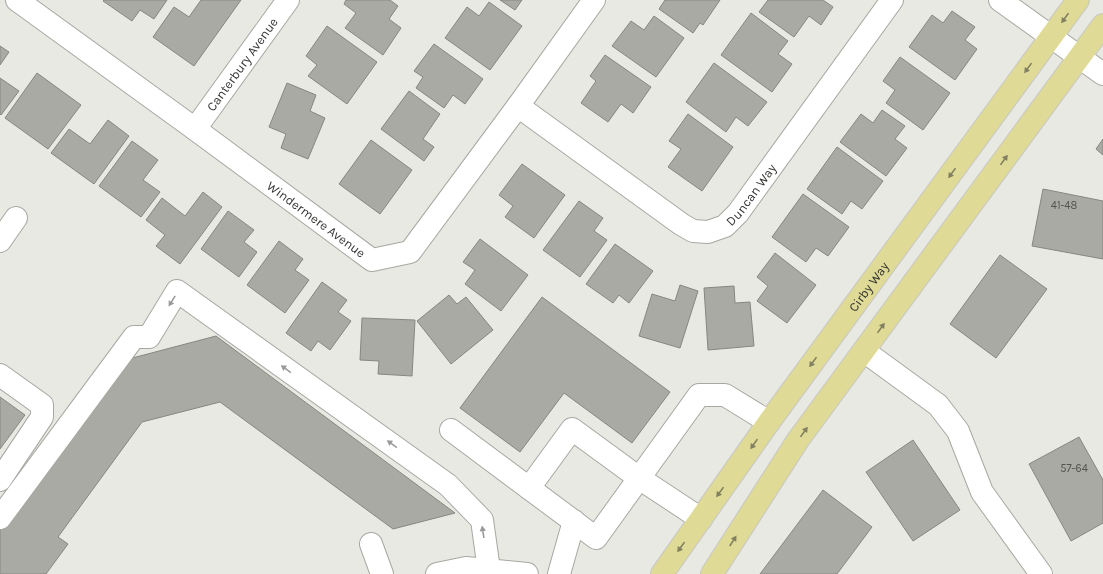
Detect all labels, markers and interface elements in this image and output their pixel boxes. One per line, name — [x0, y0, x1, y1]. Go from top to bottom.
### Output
one-way arrow — [1061, 13, 1069, 24]
street label: Canterbury Avenue — [203, 14, 281, 114]
one-way arrow — [1024, 63, 1032, 74]
one-way arrow — [1000, 155, 1008, 166]
street label: Duncan Way — [723, 161, 779, 228]
one-way arrow — [947, 168, 956, 179]
street label: Windermere Avenue — [264, 178, 369, 260]
house number: 41-48 — [1051, 199, 1077, 212]
street label: Cirby Way — [845, 259, 891, 314]
one-way arrow — [168, 295, 175, 307]
one-way arrow — [877, 322, 885, 333]
one-way arrow — [809, 357, 817, 368]
one-way arrow — [281, 365, 291, 373]
one-way arrow — [800, 427, 808, 438]
one-way arrow — [750, 439, 758, 449]
one-way arrow — [386, 440, 397, 448]
house number: 57-64 — [1060, 462, 1088, 475]
one-way arrow — [716, 487, 724, 497]
one-way arrow — [480, 526, 486, 538]
one-way arrow — [729, 536, 737, 546]
one-way arrow — [677, 541, 685, 552]

